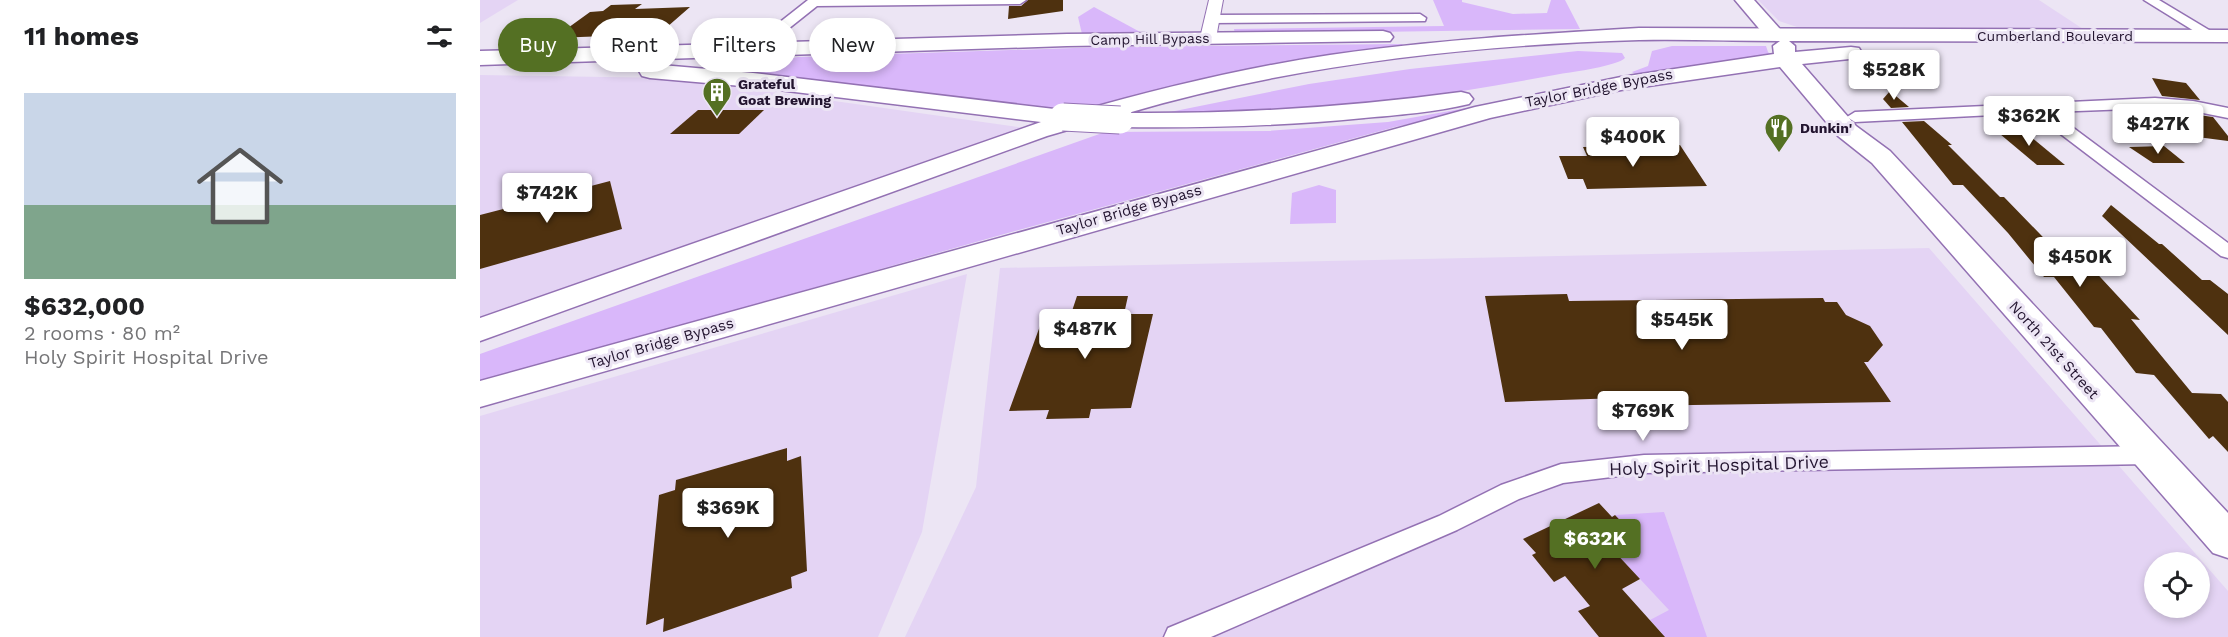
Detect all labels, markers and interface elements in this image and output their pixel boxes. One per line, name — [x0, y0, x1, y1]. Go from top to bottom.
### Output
chip: Buy — [498, 18, 578, 72]
chip: Rent — [590, 18, 679, 72]
chip: Filters — [691, 18, 797, 72]
chip: New — [809, 18, 896, 72]
icon: filters — [423, 20, 456, 53]
text: 11 homes — [24, 21, 139, 51]
street label: Cumberland Boulevard — [1977, 28, 2133, 44]
street label: Camp Hill Bypass — [1090, 30, 1210, 48]
pin: $528K — [1852, 50, 1936, 101]
text: $528K — [1863, 57, 1925, 81]
street label: Taylor Bridge Bypass — [1524, 65, 1674, 111]
building icon: Grateful Goat Brewing — [701, 76, 733, 118]
place label: Grateful Goat Brewing — [738, 76, 831, 108]
pin: $362K — [1987, 96, 2071, 147]
text: $362K — [1998, 103, 2060, 127]
pin: $427K — [2116, 104, 2200, 155]
text: $427K — [2126, 111, 2190, 135]
restaurant icon: Dunkin' — [1763, 112, 1795, 154]
pin: $400K — [1591, 117, 1675, 168]
place label: Dunkin' — [1800, 120, 1852, 136]
text: $400K — [1600, 124, 1666, 148]
icon: home — [186, 132, 294, 240]
pin: $742K — [505, 173, 589, 224]
text: $742K — [516, 180, 578, 204]
street label: Taylor Bridge Bypass — [1054, 181, 1204, 239]
pin: $450K — [2038, 237, 2122, 288]
text: $450K — [2048, 244, 2112, 268]
text: $632,000 — [24, 291, 145, 321]
street label: North 21st Street — [2005, 297, 2103, 403]
pin: $545K — [1640, 300, 1724, 351]
text: $545K — [1651, 307, 1713, 331]
pin: $487K — [1043, 309, 1127, 360]
street label: Taylor Bridge Bypass — [586, 314, 736, 372]
text: $487K — [1053, 316, 1117, 340]
text: 2 rooms · 80 m² — [24, 321, 180, 345]
text: Holy Spirit Hospital Drive — [24, 345, 269, 369]
pin: $769K — [1601, 391, 1685, 442]
text: $769K — [1612, 398, 1674, 422]
street label: Holy Spirit Hospital Drive — [1609, 451, 1829, 479]
pin: $369K — [686, 488, 770, 539]
text: $369K — [696, 495, 760, 519]
pin: $632K — [1553, 519, 1637, 570]
text: $632K — [1564, 526, 1626, 550]
map controls — [2144, 552, 2210, 618]
button: locate — [2144, 552, 2210, 618]

